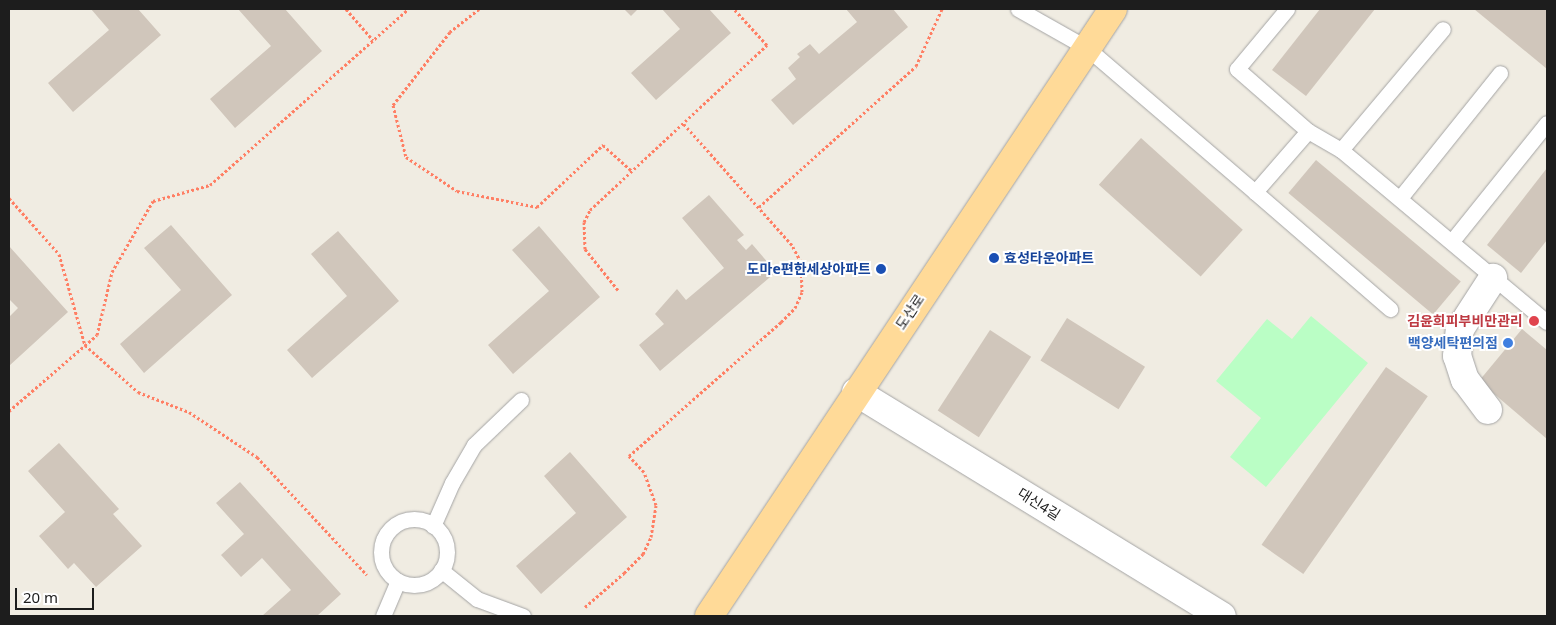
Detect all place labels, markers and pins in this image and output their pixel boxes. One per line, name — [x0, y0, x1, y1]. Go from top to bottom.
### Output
place label: 효성타운아파트 — [1004, 250, 1094, 266]
marker: 효성타운아파트 — [988, 252, 1000, 264]
place label: 도마e편한세상아파트 — [747, 261, 871, 277]
marker: 도마e편한세상아파트 — [875, 263, 887, 275]
place label: 김윤희피부비만관리 — [1407, 313, 1523, 329]
marker: 김윤희피부비만관리 — [1527, 314, 1541, 328]
place label: 백양세탁편의점 — [1408, 335, 1498, 351]
marker: 백양세탁편의점 — [1502, 337, 1514, 349]

